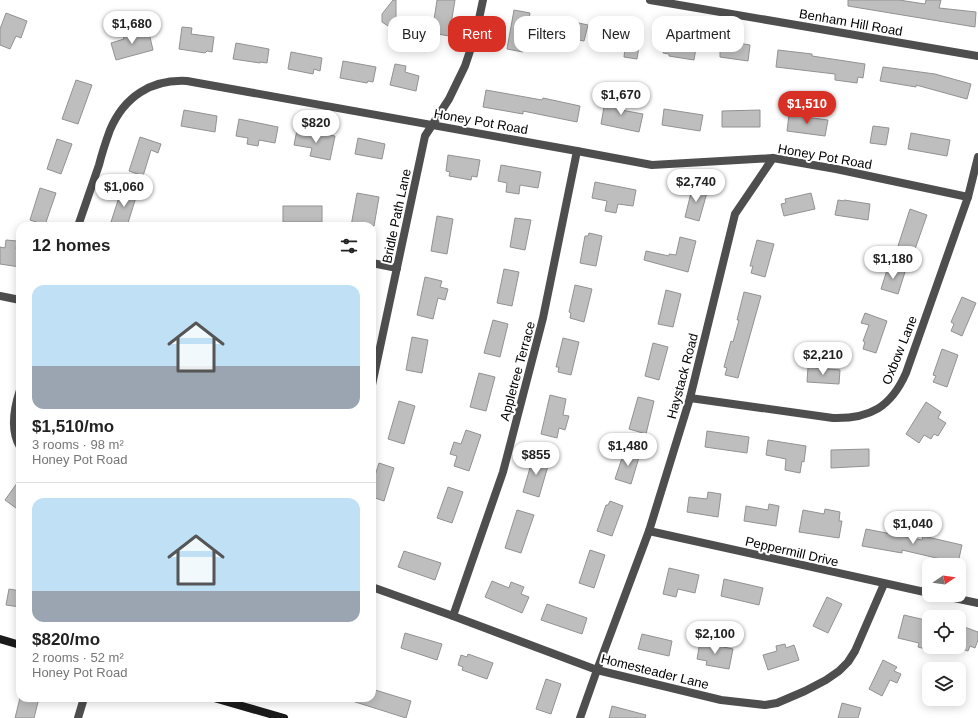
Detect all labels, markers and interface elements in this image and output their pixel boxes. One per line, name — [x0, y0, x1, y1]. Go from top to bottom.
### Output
street label: Benham Hill Road — [798, 6, 904, 39]
pin: $1,680 — [99, 11, 165, 45]
text: $1,680 — [112, 16, 152, 31]
chip: Buy — [388, 16, 440, 52]
chip: Rent — [448, 16, 506, 52]
chip: Filters — [514, 16, 580, 52]
chip: New — [588, 16, 644, 52]
chip: Apartment — [652, 16, 744, 52]
pin: $1,670 — [588, 82, 654, 116]
text: $1,670 — [601, 87, 641, 102]
pin: $1,510 — [774, 91, 840, 125]
text: $1,510 — [787, 96, 827, 111]
street label: Honey Pot Road — [433, 106, 529, 137]
pin: $820 — [292, 110, 340, 144]
text: $820 — [302, 115, 330, 130]
street label: Honey Pot Road — [777, 141, 873, 172]
street label: Bridle Path Lane — [379, 168, 414, 265]
pin: $2,740 — [663, 169, 729, 203]
pin: $1,060 — [91, 174, 157, 208]
text: $2,740 — [676, 174, 716, 189]
text: $1,060 — [104, 179, 144, 194]
icon: filters — [338, 235, 360, 257]
text: 12 homes — [32, 236, 110, 255]
pin: $1,180 — [860, 246, 926, 280]
text: $1,180 — [873, 251, 913, 266]
icon: home — [160, 311, 232, 383]
street label: Oxbow Lane — [879, 314, 920, 387]
street label: Appletree Terrace — [497, 320, 538, 423]
street label: Haystack Road — [664, 332, 701, 421]
pin: $2,210 — [790, 342, 856, 376]
text: $2,210 — [803, 347, 843, 362]
text: $1,510/mo — [32, 417, 114, 436]
pin: $1,480 — [595, 433, 661, 467]
text: 3 rooms · 98 m² — [32, 437, 124, 452]
text: $1,480 — [608, 438, 648, 453]
pin: $855 — [512, 442, 560, 476]
text: $855 — [522, 447, 550, 462]
text: Honey Pot Road — [32, 452, 127, 467]
pin: $1,040 — [880, 511, 946, 545]
text: $1,040 — [893, 516, 933, 531]
icon: home — [160, 524, 232, 596]
street label: Peppermill Drive — [744, 533, 840, 570]
north arrow — [922, 558, 966, 602]
map controls — [922, 558, 966, 706]
button: locate — [922, 610, 966, 654]
pin: $2,100 — [682, 621, 748, 655]
text: $2,100 — [695, 626, 735, 641]
text: $820/mo — [32, 630, 100, 649]
text: 2 rooms · 52 m² — [32, 650, 124, 665]
street label: Homesteader Lane — [599, 651, 710, 692]
button: layers — [922, 662, 966, 706]
text: Honey Pot Road — [32, 665, 127, 680]

